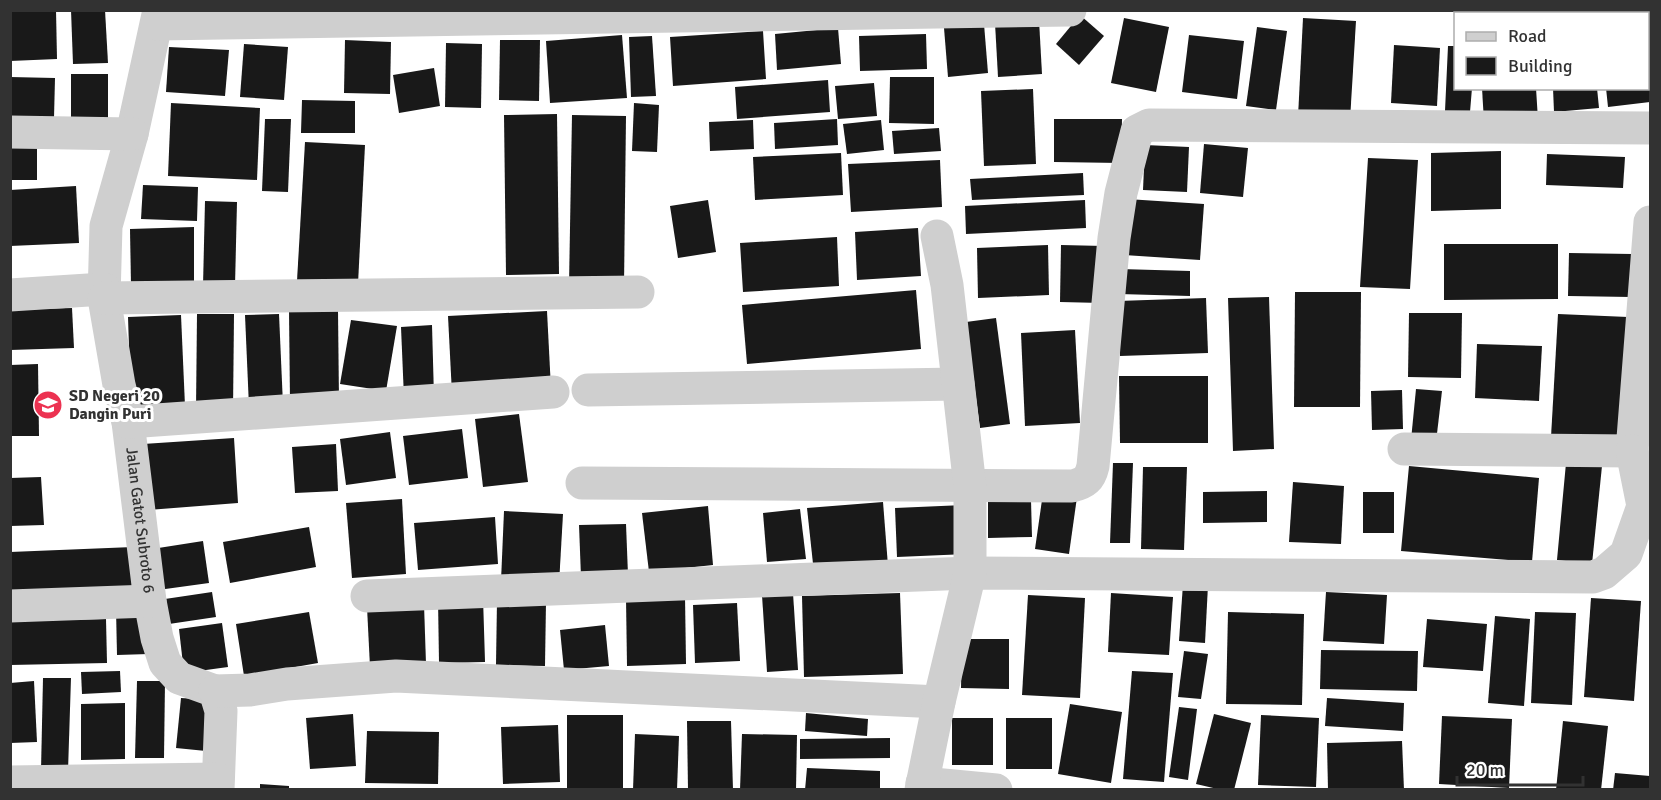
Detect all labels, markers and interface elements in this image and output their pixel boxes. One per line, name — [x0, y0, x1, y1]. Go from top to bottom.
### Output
legend — [1454, 12, 1649, 90]
text: Road — [1508, 25, 1547, 47]
text: Building — [1508, 55, 1572, 77]
place label: SD Negeri 20 Dangin Puri — [69, 386, 160, 424]
school or university icon: SD Negeri 20 Dangin Puri — [32, 389, 64, 421]
street label: Jalan Gatot Subroto 6 — [121, 446, 159, 594]
scale bar — [1457, 749, 1583, 787]
text: 20 m — [1466, 759, 1504, 781]

